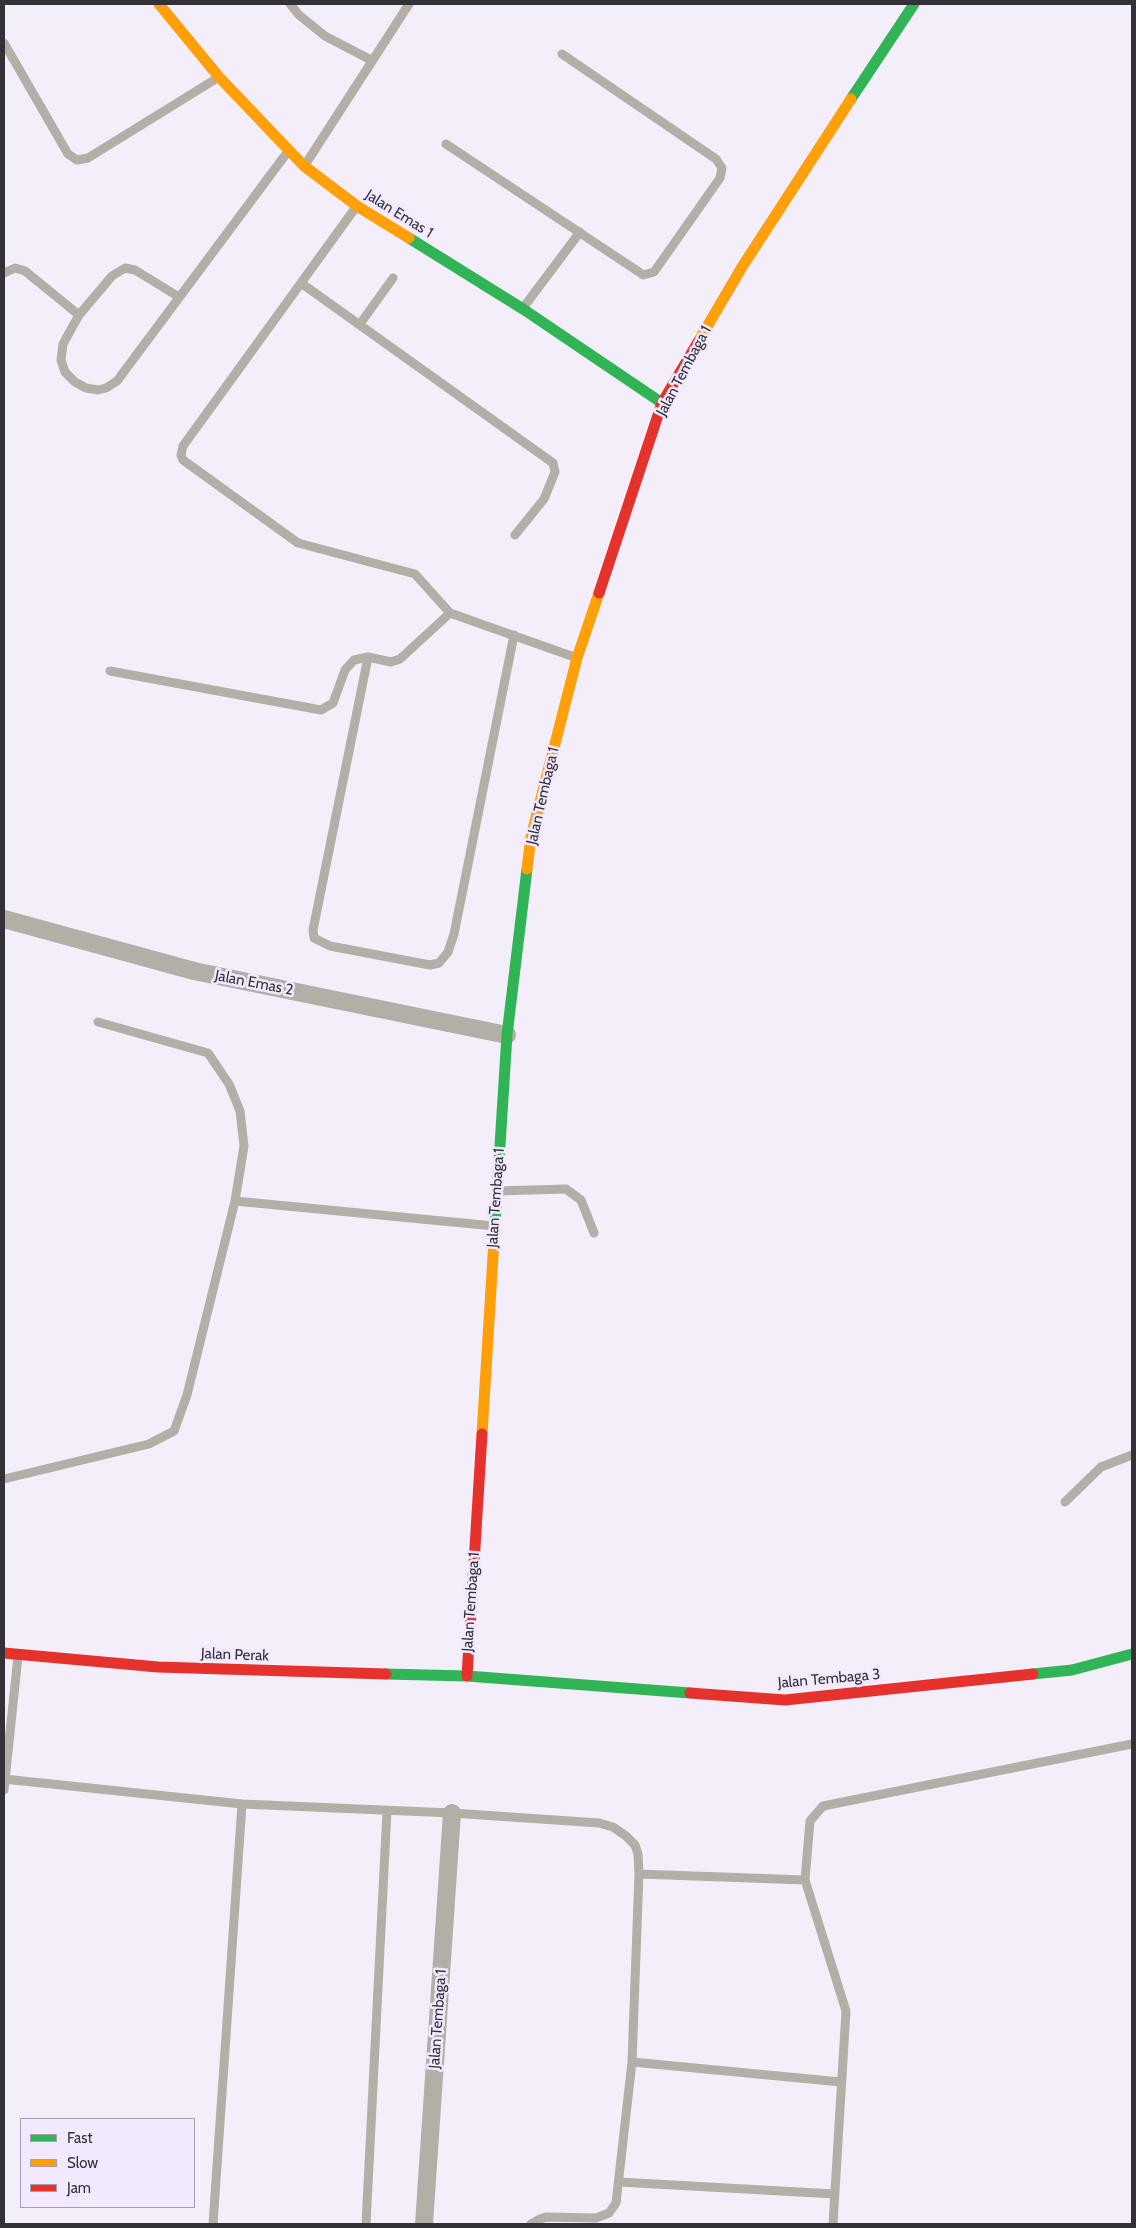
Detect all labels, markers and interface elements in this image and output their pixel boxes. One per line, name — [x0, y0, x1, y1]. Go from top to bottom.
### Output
street label: Jalan Emas 1 — [362, 186, 436, 242]
street label: Jalan Tembaga 1 — [653, 323, 715, 419]
street label: Jalan Tembaga 1 — [523, 746, 563, 846]
street label: Jalan Emas 2 — [213, 967, 295, 999]
street label: Jalan Tembaga 1 — [484, 1148, 508, 1248]
street label: Jalan Tembaga 1 — [459, 1552, 483, 1652]
street label: Jalan Perak — [201, 1645, 269, 1665]
street label: Jalan Tembaga 3 — [777, 1666, 881, 1692]
street label: Jalan Tembaga 1 — [426, 1969, 450, 2069]
legend — [20, 2118, 195, 2208]
text: Fast — [67, 2129, 92, 2147]
text: Slow — [67, 2154, 98, 2172]
text: Jam — [67, 2179, 91, 2197]

